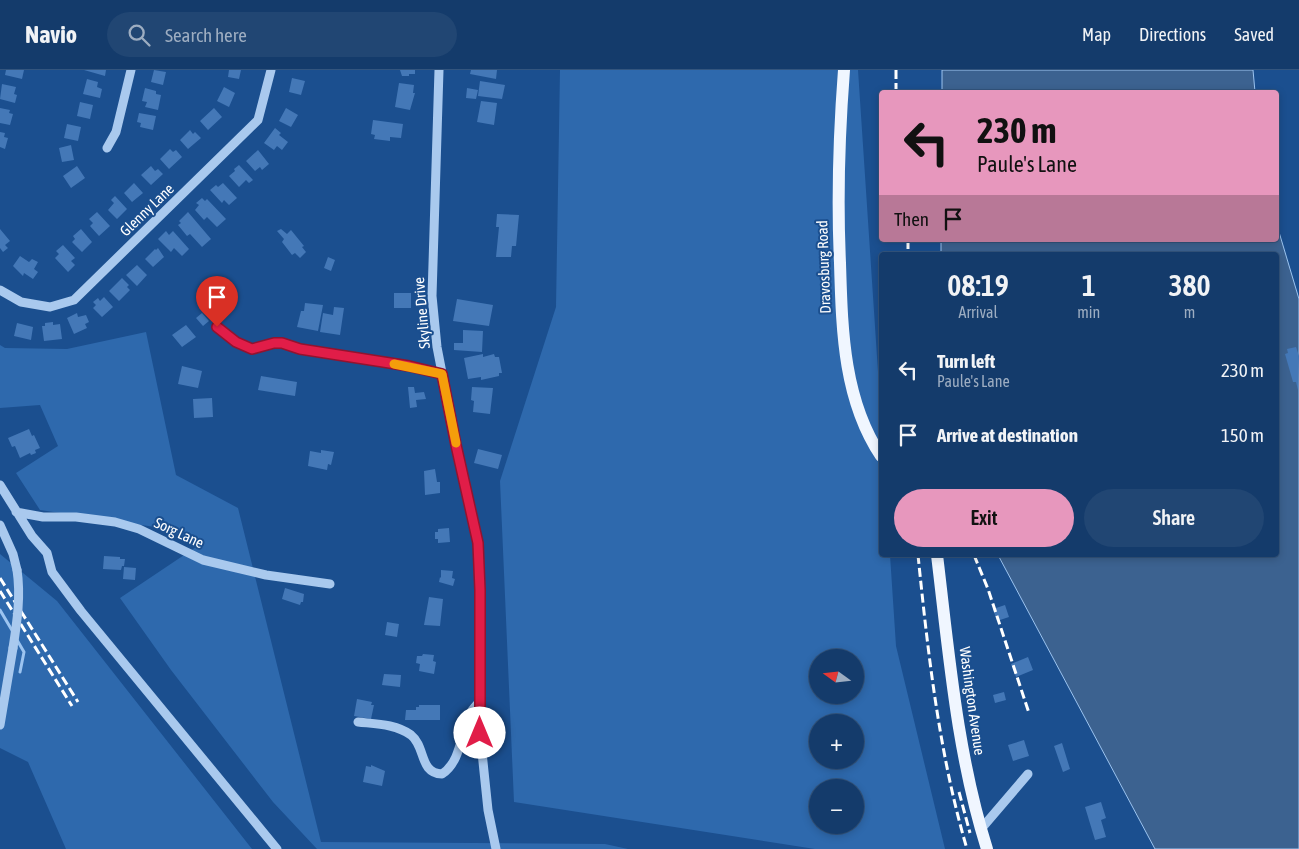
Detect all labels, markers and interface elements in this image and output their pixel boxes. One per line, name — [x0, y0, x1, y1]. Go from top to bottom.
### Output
search box — [107, 12, 457, 57]
text: Navio — [25, 21, 77, 48]
icon: search — [125, 21, 153, 49]
text: Search here — [165, 24, 247, 46]
text: Map — [1082, 24, 1111, 45]
text: Directions — [1139, 24, 1206, 45]
text: Saved — [1234, 24, 1274, 45]
icon: left — [894, 110, 959, 175]
text: 230 m — [977, 110, 1056, 150]
text: Paule's Lane — [977, 151, 1077, 177]
street label: Glenny Lane — [116, 180, 177, 239]
icon: arrive — [939, 205, 967, 233]
text: Then — [894, 208, 929, 230]
street label: Dravosburg Road — [813, 220, 834, 314]
text: 08:19 — [947, 268, 1009, 302]
text: 1 — [1082, 268, 1096, 302]
text: 380 — [1168, 268, 1211, 302]
pin — [196, 276, 238, 327]
street label: Skyline Drive — [410, 276, 433, 350]
icon: arrive — [203, 283, 231, 311]
text: Arrival — [959, 303, 998, 321]
text: min — [1077, 303, 1100, 321]
text: m — [1184, 303, 1195, 321]
text: Turn left — [937, 350, 995, 372]
icon: left — [894, 356, 922, 384]
text: 230 m — [1221, 359, 1264, 381]
text: Paule's Lane — [937, 372, 1010, 390]
icon: arrive — [894, 421, 922, 449]
text: Arrive at destination — [937, 424, 1078, 446]
text: 150 m — [1221, 424, 1264, 446]
button: Exit — [894, 489, 1074, 547]
button: Share — [1084, 489, 1264, 547]
street label: Sorg Lane — [152, 514, 207, 551]
street label: Washington Avenue — [956, 646, 989, 756]
north arrow — [809, 649, 864, 704]
map controls — [809, 649, 864, 834]
position arrow — [453, 706, 505, 758]
button: + — [809, 714, 864, 769]
button: − — [809, 779, 864, 834]

